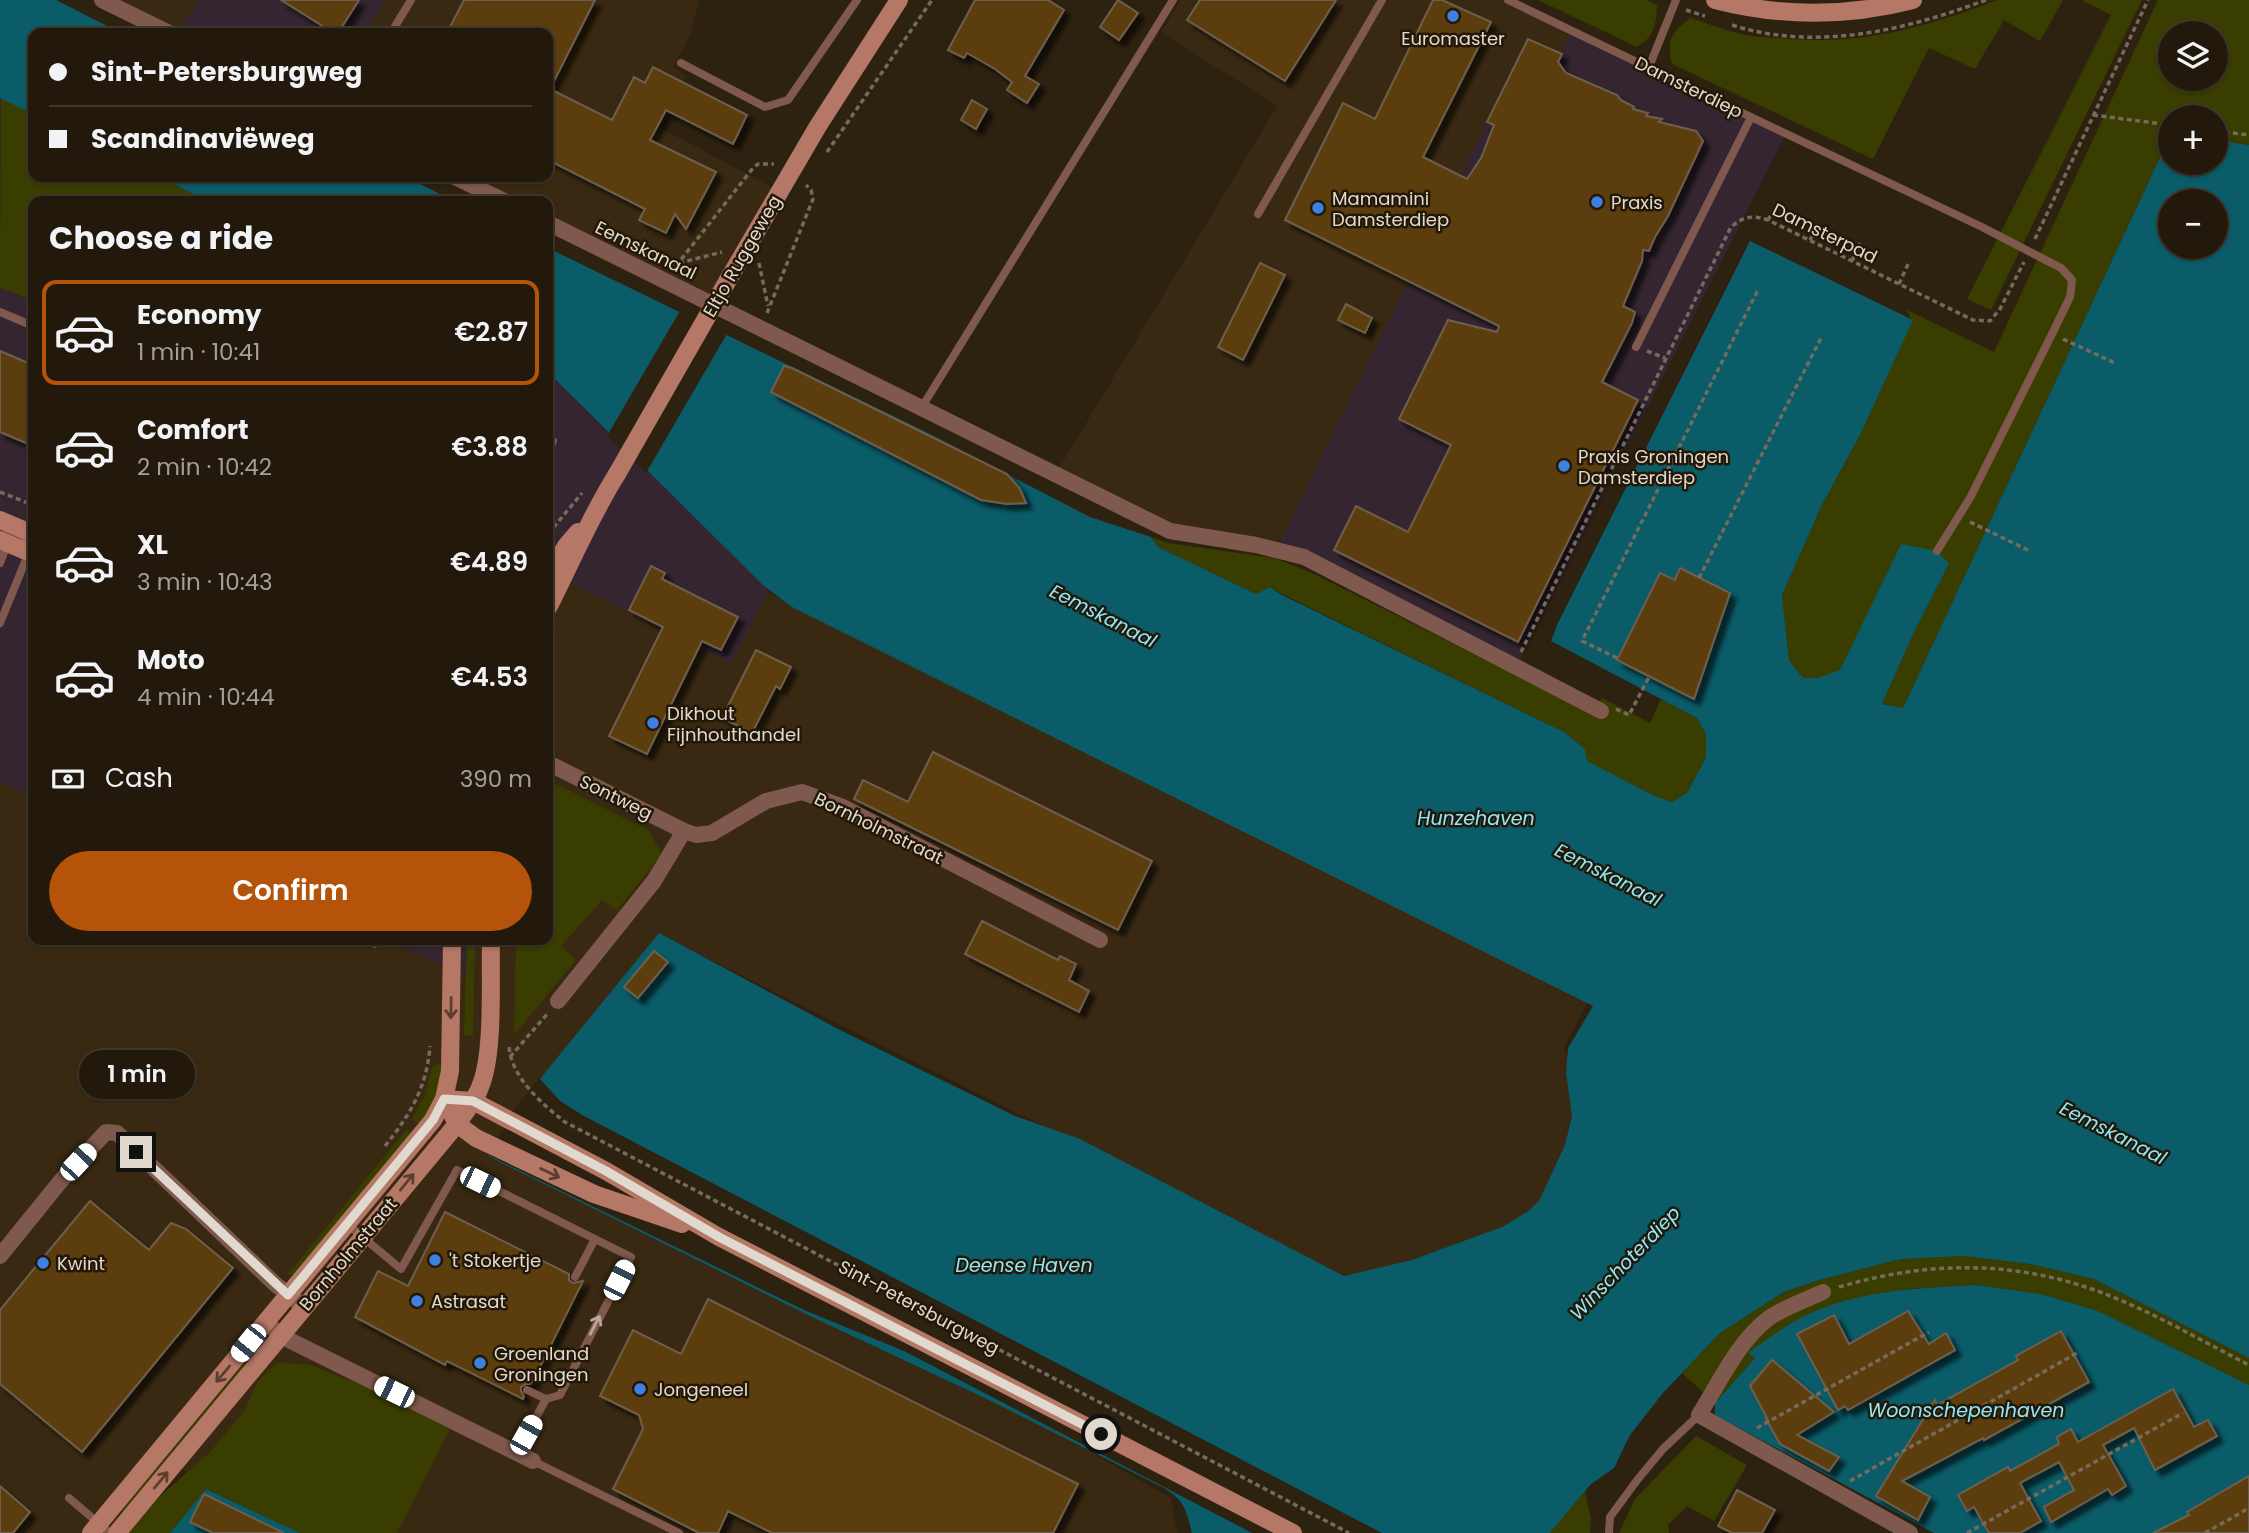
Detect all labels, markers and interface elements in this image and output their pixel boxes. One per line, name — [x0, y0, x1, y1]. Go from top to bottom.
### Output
marker: Euromaster — [1445, 8, 1461, 24]
map controls — [2158, 21, 2228, 259]
button: layers — [2158, 21, 2228, 91]
place label: Euromaster — [1401, 26, 1505, 51]
street label: Damsterdiep — [1631, 50, 1747, 124]
text: Sint-Petersburgweg — [91, 54, 362, 90]
button: + — [2158, 105, 2228, 175]
text: Scandinaviëweg — [91, 121, 315, 157]
place label: Mamamini Damsterdiep — [1332, 186, 1449, 232]
button: − — [2158, 189, 2228, 259]
street label: Eltjo Ruggeweg — [697, 190, 787, 322]
place label: Praxis — [1611, 190, 1663, 215]
marker: Praxis — [1589, 194, 1605, 210]
street label: Damsterpad — [1768, 197, 1882, 269]
marker: Mamamini Damsterdiep — [1310, 200, 1326, 216]
text: Choose a ride — [49, 215, 273, 260]
street label: Eemskanaal — [591, 215, 701, 285]
text: Economy — [137, 297, 261, 333]
icon: car — [53, 301, 116, 364]
text: €2.87 — [455, 314, 528, 350]
text: 1 min · 10:41 — [137, 336, 260, 368]
text: Comfort — [137, 412, 249, 448]
icon: car — [53, 416, 116, 479]
text: €3.88 — [451, 429, 528, 465]
place label: Praxis Groningen Damsterdiep — [1578, 444, 1729, 490]
text: 2 min · 10:42 — [137, 451, 272, 483]
marker: Praxis Groningen Damsterdiep — [1556, 458, 1572, 474]
text: XL — [137, 527, 168, 563]
icon: car — [53, 531, 116, 594]
text: €4.89 — [450, 544, 528, 580]
text: 3 min · 10:43 — [137, 566, 273, 598]
water label: Eemskanaal — [1045, 578, 1161, 655]
text: Moto — [137, 642, 205, 678]
icon: car — [53, 646, 116, 709]
text: €4.53 — [451, 659, 528, 695]
text: 4 min · 10:44 — [137, 681, 274, 713]
place label: Dikhout Fijnhouthandel — [667, 701, 801, 747]
marker: Dikhout Fijnhouthandel — [645, 715, 661, 731]
icon: cash — [49, 760, 87, 798]
text: Cash — [105, 760, 173, 796]
text: 390 m — [460, 763, 532, 795]
street label: Sontweg — [575, 769, 657, 825]
street label: Bornholmstraat — [810, 786, 948, 870]
water label: Hunzehaven — [1417, 805, 1535, 832]
water label: Eemskanaal — [1550, 837, 1666, 914]
button: Confirm — [49, 851, 532, 931]
one-way arrow — [444, 996, 457, 1019]
callout: 1 min — [78, 1050, 194, 1100]
text: 1 min — [107, 1058, 167, 1090]
water label: Eemskanaal — [2055, 1095, 2171, 1172]
route end — [120, 1136, 152, 1168]
car — [56, 1139, 101, 1185]
car — [457, 1163, 504, 1201]
one-way arrow — [539, 1167, 560, 1180]
one-way arrow — [399, 1173, 415, 1191]
street label: Bornholmstraat — [293, 1192, 403, 1316]
water label: Winschoterdiep — [1564, 1200, 1687, 1326]
place label: 't Stokertje — [449, 1248, 541, 1273]
place label: Kwint — [57, 1251, 105, 1276]
marker: 't Stokertje — [427, 1252, 443, 1268]
water label: Deense Haven — [955, 1252, 1093, 1279]
street label: Sint-Petersburgweg — [834, 1254, 1004, 1360]
marker: Kwint — [35, 1255, 51, 1271]
car — [601, 1257, 638, 1303]
place label: Astrasat — [431, 1289, 506, 1314]
marker: Astrasat — [409, 1293, 425, 1309]
one-way arrow — [589, 1316, 603, 1336]
car — [227, 1320, 270, 1366]
place label: Groenland Groningen — [494, 1341, 589, 1387]
marker: Groenland Groningen — [472, 1355, 488, 1371]
one-way arrow — [215, 1364, 231, 1382]
car — [371, 1373, 418, 1411]
place label: Jongeneel — [654, 1377, 748, 1402]
marker: Jongeneel — [632, 1381, 648, 1397]
water label: Woonschepenhaven — [1868, 1397, 2064, 1424]
car — [507, 1412, 546, 1458]
route start — [1085, 1418, 1117, 1450]
one-way arrow — [153, 1472, 168, 1490]

